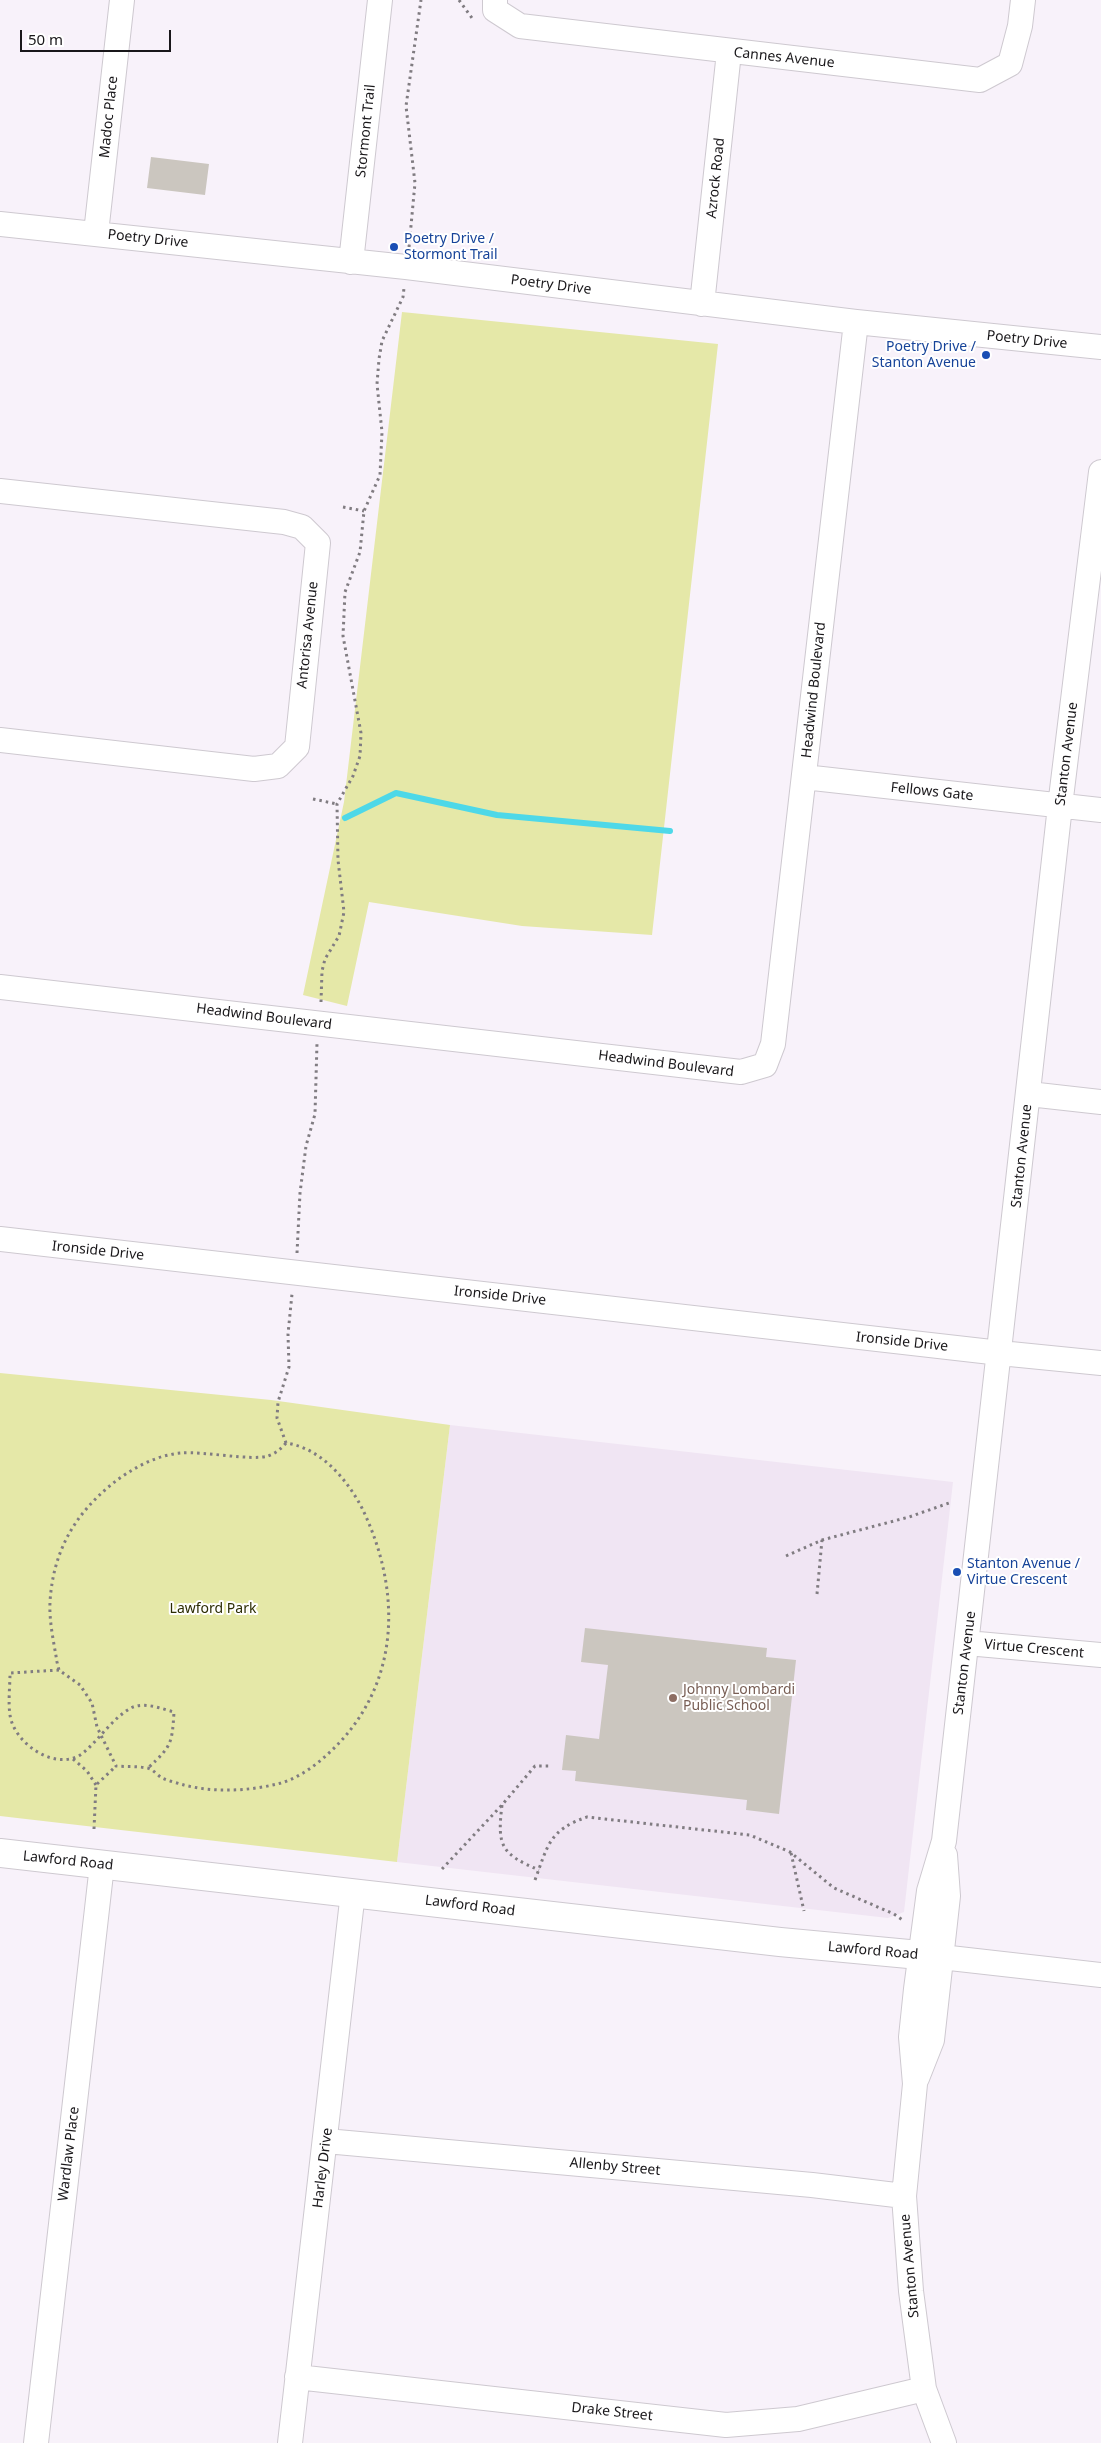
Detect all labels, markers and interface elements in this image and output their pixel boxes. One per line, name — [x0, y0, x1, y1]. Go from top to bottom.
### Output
scale bar — [22, 20, 174, 52]
text: 50 m — [28, 29, 63, 49]
street label: Cannes Avenue — [733, 44, 835, 72]
street label: Madoc Place — [96, 75, 122, 159]
street label: Stormont Trail — [353, 84, 379, 178]
street label: Azrock Road — [703, 137, 729, 219]
street label: Poetry Drive — [107, 226, 189, 252]
place label: Poetry Drive / Stormont Trail — [404, 231, 498, 264]
marker: Poetry Drive / Stormont Trail — [388, 241, 400, 253]
street label: Poetry Drive — [510, 272, 592, 298]
street label: Poetry Drive — [986, 327, 1068, 353]
place label: Poetry Drive / Stanton Avenue — [872, 339, 976, 372]
marker: Poetry Drive / Stanton Avenue — [980, 349, 992, 361]
street label: Antorisa Avenue — [294, 580, 322, 690]
street label: Headwind Boulevard — [798, 621, 830, 759]
street label: Stanton Avenue — [1052, 701, 1082, 807]
street label: Fellows Gate — [890, 779, 974, 805]
street label: Headwind Boulevard — [195, 1000, 333, 1034]
street label: Headwind Boulevard — [597, 1047, 735, 1081]
street label: Stanton Avenue — [1008, 1103, 1036, 1209]
street label: Ironside Drive — [51, 1238, 145, 1264]
street label: Ironside Drive — [453, 1283, 547, 1309]
street label: Ironside Drive — [855, 1329, 949, 1355]
place label: Stanton Avenue / Virtue Crescent — [967, 1556, 1080, 1588]
marker: Stanton Avenue / Virtue Crescent — [951, 1566, 963, 1578]
park label: Lawford Park — [170, 1601, 256, 1617]
street label: Stanton Avenue — [950, 1610, 980, 1716]
street label: Virtue Crescent — [983, 1636, 1085, 1662]
place label: Johnny Lombardi Public School — [683, 1682, 795, 1714]
marker: Johnny Lombardi Public School — [667, 1692, 679, 1704]
street label: Lawford Road — [22, 1848, 114, 1874]
street label: Lawford Road — [424, 1892, 516, 1920]
street label: Lawford Road — [827, 1939, 919, 1963]
street label: Wardlaw Place — [55, 2106, 83, 2202]
street label: Harley Drive — [310, 2127, 336, 2209]
street label: Allenby Street — [569, 2155, 661, 2179]
street label: Stanton Avenue — [897, 2213, 923, 2319]
street label: Drake Street — [571, 2399, 653, 2425]

